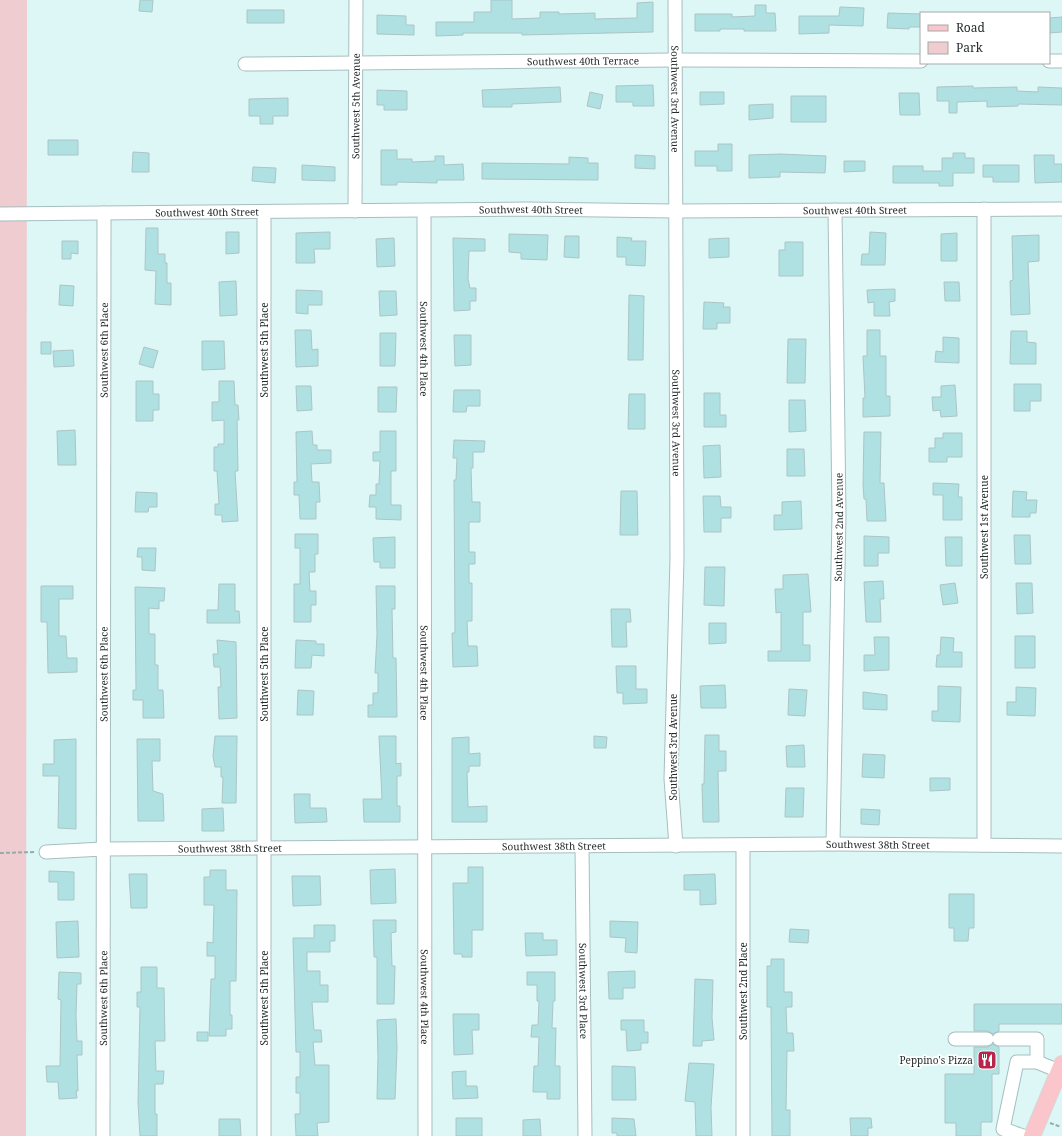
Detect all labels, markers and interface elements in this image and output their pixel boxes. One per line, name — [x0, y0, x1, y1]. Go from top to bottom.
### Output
legend — [920, 12, 1050, 64]
text: Road — [956, 19, 986, 36]
text: Park — [956, 39, 984, 56]
street label: Southwest 3rd Avenue — [668, 45, 683, 153]
street label: Southwest 5th Avenue — [348, 53, 363, 159]
street label: Southwest 40th Terrace — [527, 53, 639, 68]
street label: Southwest 40th Street — [479, 202, 583, 217]
street label: Southwest 40th Street — [803, 203, 907, 217]
street label: Southwest 40th Street — [155, 205, 259, 220]
street label: Southwest 4th Place — [417, 301, 431, 397]
street label: Southwest 6th Place — [97, 302, 111, 398]
street label: Southwest 5th Place — [257, 302, 271, 398]
street label: Southwest 3rd Avenue — [669, 369, 684, 477]
street label: Southwest 2nd Avenue — [831, 473, 846, 582]
street label: Southwest 1st Avenue — [977, 475, 991, 579]
street label: Southwest 4th Place — [417, 625, 432, 721]
street label: Southwest 6th Place — [96, 626, 111, 722]
street label: Southwest 5th Place — [257, 626, 271, 722]
street label: Southwest 3rd Avenue — [666, 694, 680, 800]
street label: Southwest 38th Street — [826, 837, 930, 852]
street label: Southwest 38th Street — [502, 839, 606, 853]
street label: Southwest 38th Street — [178, 841, 282, 855]
street label: Southwest 2nd Place — [736, 942, 750, 1040]
street label: Southwest 3rd Place — [576, 943, 591, 1039]
street label: Southwest 4th Place — [418, 949, 432, 1045]
street label: Southwest 6th Place — [96, 950, 110, 1046]
street label: Southwest 5th Place — [257, 950, 271, 1046]
restaurant icon: Peppino's Pizza — [976, 1049, 998, 1071]
place label: Peppino's Pizza — [900, 1053, 973, 1067]

